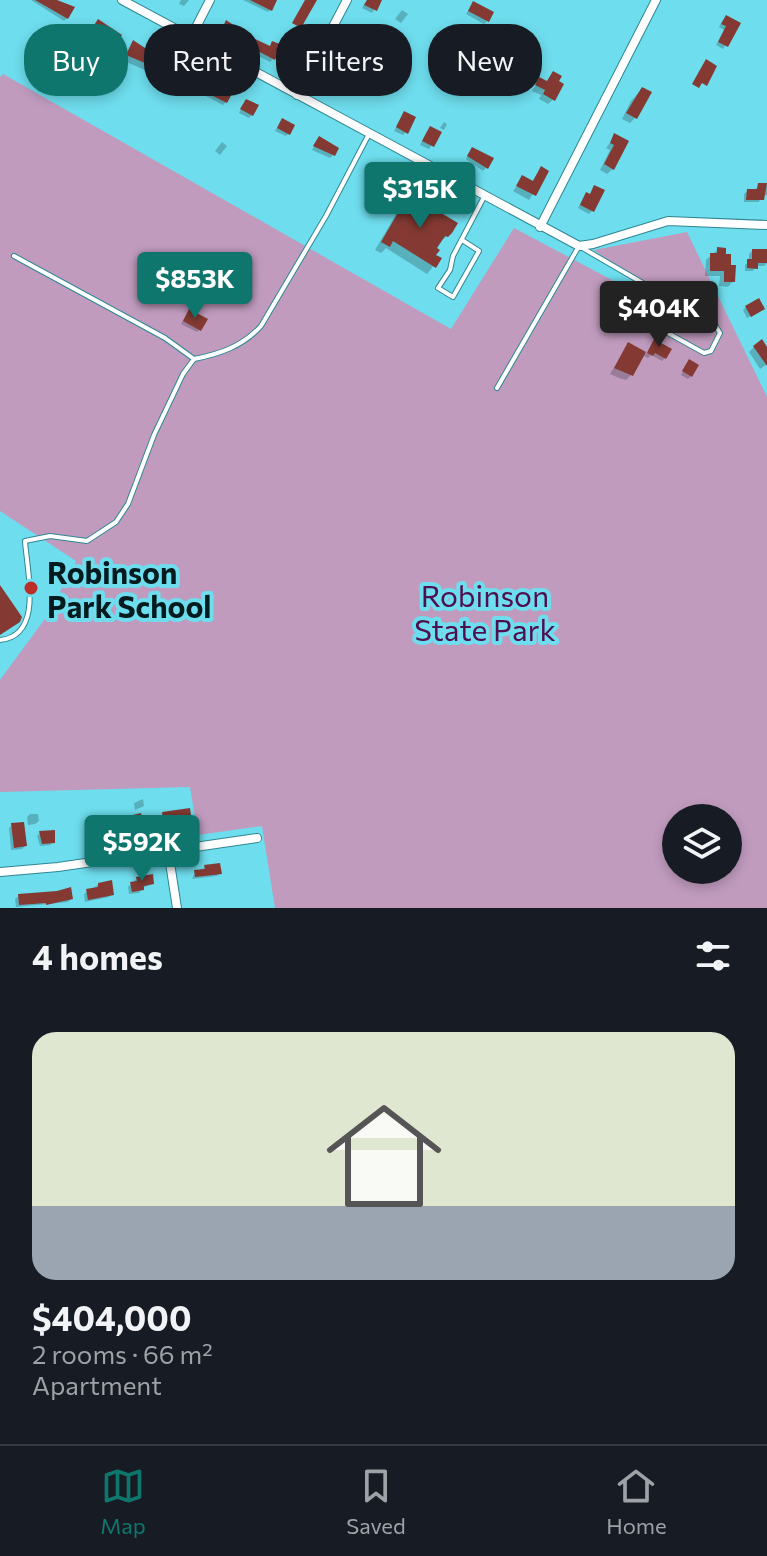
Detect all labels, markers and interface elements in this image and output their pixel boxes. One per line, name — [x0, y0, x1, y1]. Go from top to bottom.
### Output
chip: Buy — [24, 24, 128, 96]
chip: Rent — [144, 24, 260, 96]
chip: Filters — [276, 24, 412, 96]
chip: New — [428, 24, 542, 96]
pin: $315K — [364, 162, 476, 230]
text: $315K — [382, 172, 458, 203]
pin: $853K — [139, 252, 251, 320]
text: $853K — [155, 262, 235, 293]
pin: $404K — [603, 281, 715, 349]
text: $404K — [618, 291, 700, 322]
place label: Robinson Park School — [47, 553, 212, 624]
park label: Robinson State Park — [414, 576, 556, 647]
marker: Robinson Park School — [22, 579, 40, 597]
map controls — [662, 804, 742, 884]
button: layers — [662, 804, 742, 884]
pin: $592K — [86, 815, 198, 883]
text: $592K — [103, 825, 181, 856]
icon: filters — [691, 934, 735, 978]
text: 4 homes — [32, 935, 163, 977]
icon: home — [312, 1084, 456, 1228]
text: $404,000 — [32, 1296, 192, 1338]
text: 2 rooms · 66 m² — [32, 1338, 213, 1369]
text: Apartment — [32, 1369, 162, 1400]
tab: Map — [100, 1464, 146, 1539]
tab: Saved — [346, 1464, 406, 1539]
tab: Home — [606, 1464, 667, 1539]

